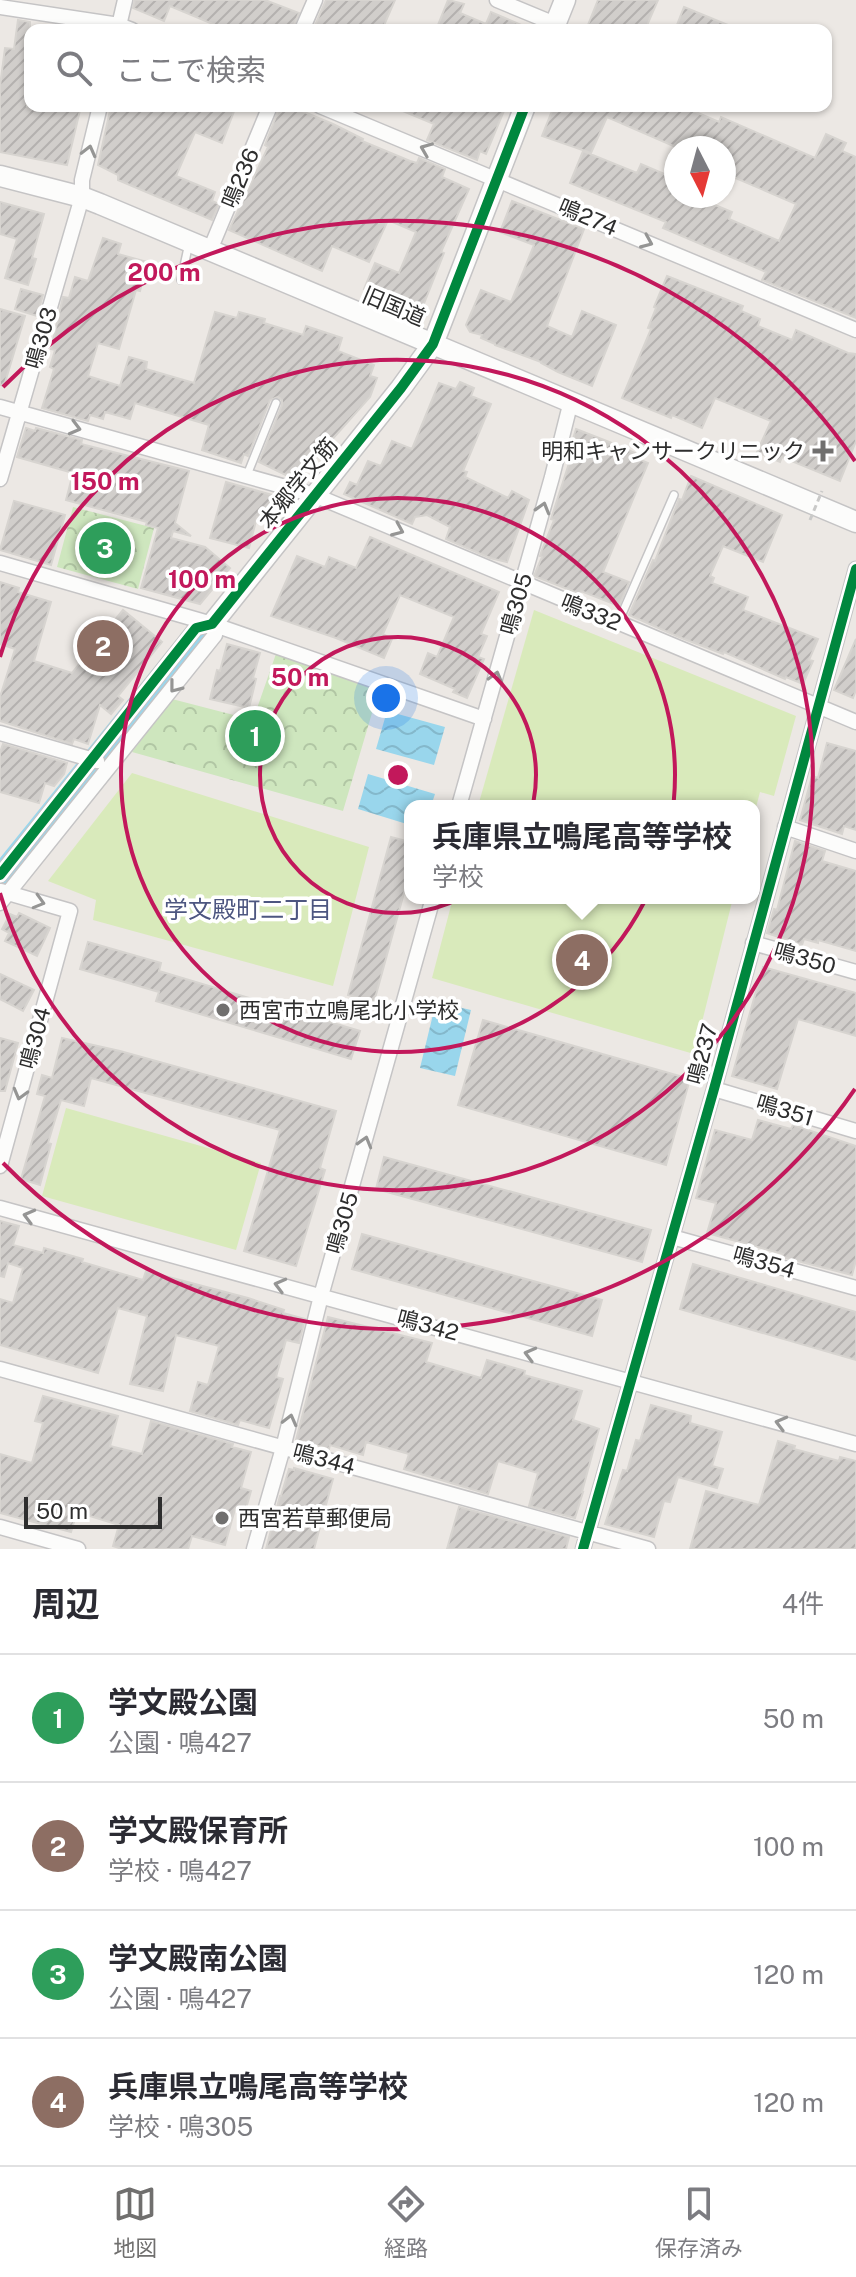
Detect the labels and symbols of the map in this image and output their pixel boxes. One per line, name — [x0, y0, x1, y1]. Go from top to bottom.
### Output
north arrow — [664, 136, 736, 208]
one-way arrow — [420, 143, 434, 159]
street label: 鳴236 — [216, 144, 264, 212]
one-way arrow — [79, 145, 96, 158]
street label: 鳴274 — [555, 193, 622, 241]
one-way arrow — [639, 232, 653, 248]
text: 200 m — [127, 258, 201, 286]
street label: 旧国道 — [359, 281, 429, 331]
street label: 鳴303 — [20, 304, 62, 372]
one-way arrow — [68, 419, 82, 435]
street label: 本郷学文筋 — [253, 432, 343, 534]
place label: 明和キャンサークリニック — [541, 438, 805, 464]
marker: 明和キャンサークリニック — [812, 440, 834, 462]
text: 150 m — [71, 467, 139, 495]
one-way arrow — [534, 502, 550, 515]
pin: 3 — [79, 518, 131, 578]
one-way arrow — [390, 520, 404, 536]
text: 100 m — [168, 565, 236, 593]
street label: 鳴305 — [495, 570, 537, 638]
street label: 鳴332 — [557, 588, 625, 636]
pin: 2 — [77, 616, 129, 676]
text: 50 m — [271, 663, 329, 691]
one-way arrow — [486, 670, 503, 684]
one-way arrow — [170, 678, 184, 693]
your location — [366, 678, 406, 718]
pin: 1 — [229, 706, 281, 766]
centre of rings — [384, 761, 412, 789]
one-way arrow — [32, 893, 46, 910]
district label: 学文殿町二丁目 — [164, 895, 332, 923]
pin: 4 — [556, 930, 608, 990]
street label: 鳴350 — [771, 937, 839, 979]
place label: 西宮市立鳴尾北小学校 — [239, 997, 459, 1023]
marker: 西宮市立鳴尾北小学校 — [214, 1001, 232, 1019]
street label: 鳴304 — [14, 1004, 56, 1072]
street label: 鳴237 — [681, 1021, 723, 1087]
one-way arrow — [12, 1087, 29, 1101]
street label: 鳴351 — [753, 1089, 817, 1131]
one-way arrow — [356, 1135, 372, 1149]
street label: 鳴305 — [321, 1189, 363, 1257]
one-way arrow — [22, 1208, 36, 1225]
street label: 鳴354 — [730, 1241, 798, 1283]
one-way arrow — [273, 1277, 287, 1294]
street label: 鳴342 — [394, 1304, 462, 1346]
one-way arrow — [524, 1346, 538, 1363]
one-way arrow — [280, 1414, 297, 1427]
one-way arrow — [774, 1416, 788, 1432]
street label: 鳴344 — [290, 1438, 358, 1480]
scale bar — [24, 1493, 162, 1529]
place label: 西宮若草郵便局 — [238, 1505, 392, 1531]
marker: 西宮若草郵便局 — [213, 1509, 231, 1527]

